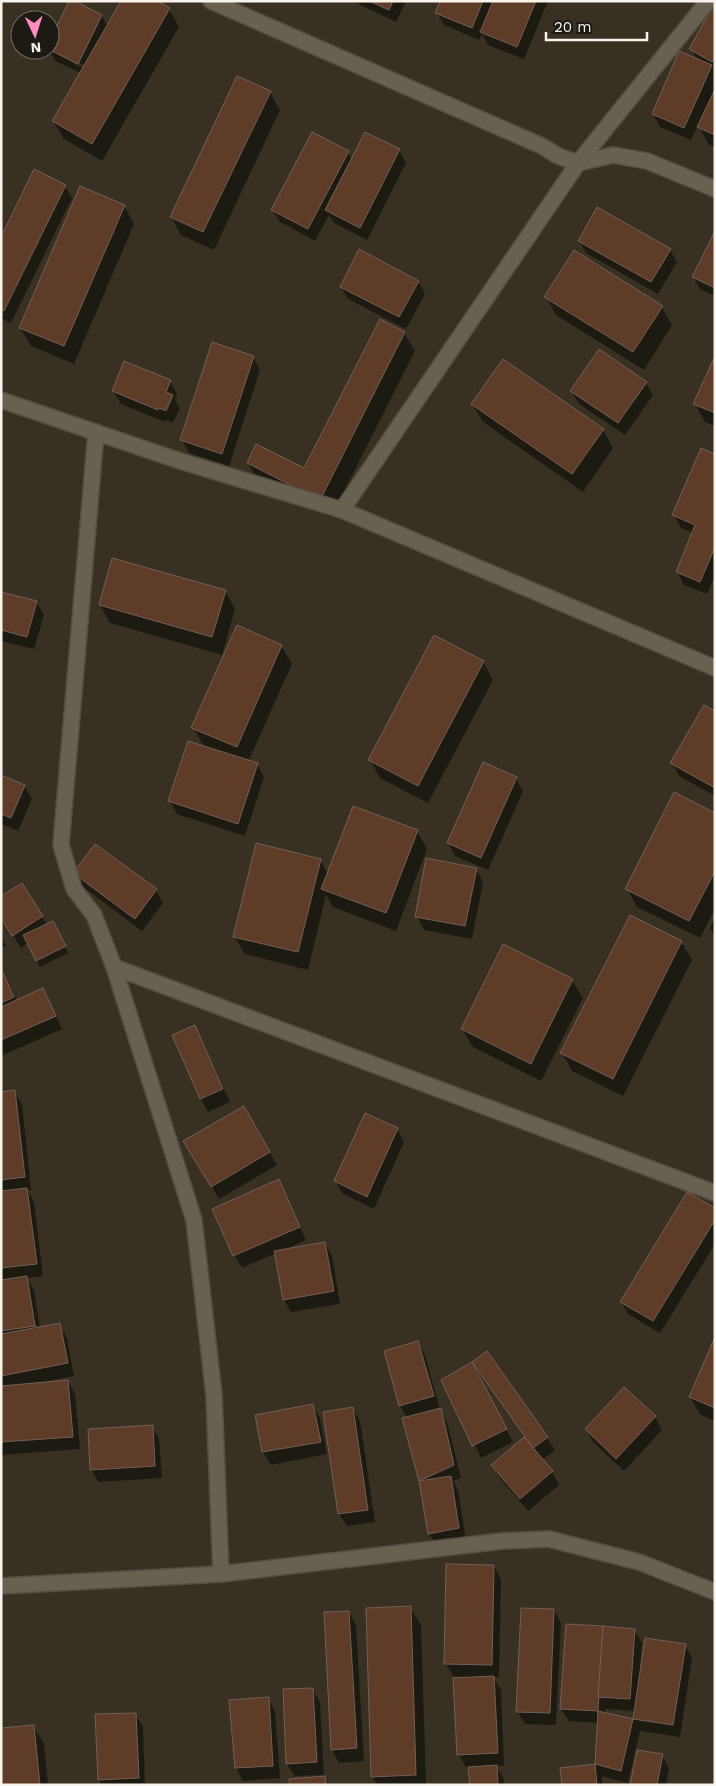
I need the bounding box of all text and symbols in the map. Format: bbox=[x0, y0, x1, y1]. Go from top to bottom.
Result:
north arrow bbox=[10, 10, 60, 60]
scale bar bbox=[546, 10, 647, 42]
text: 20 m bbox=[554, 18, 592, 36]
text: N bbox=[30, 40, 42, 56]

